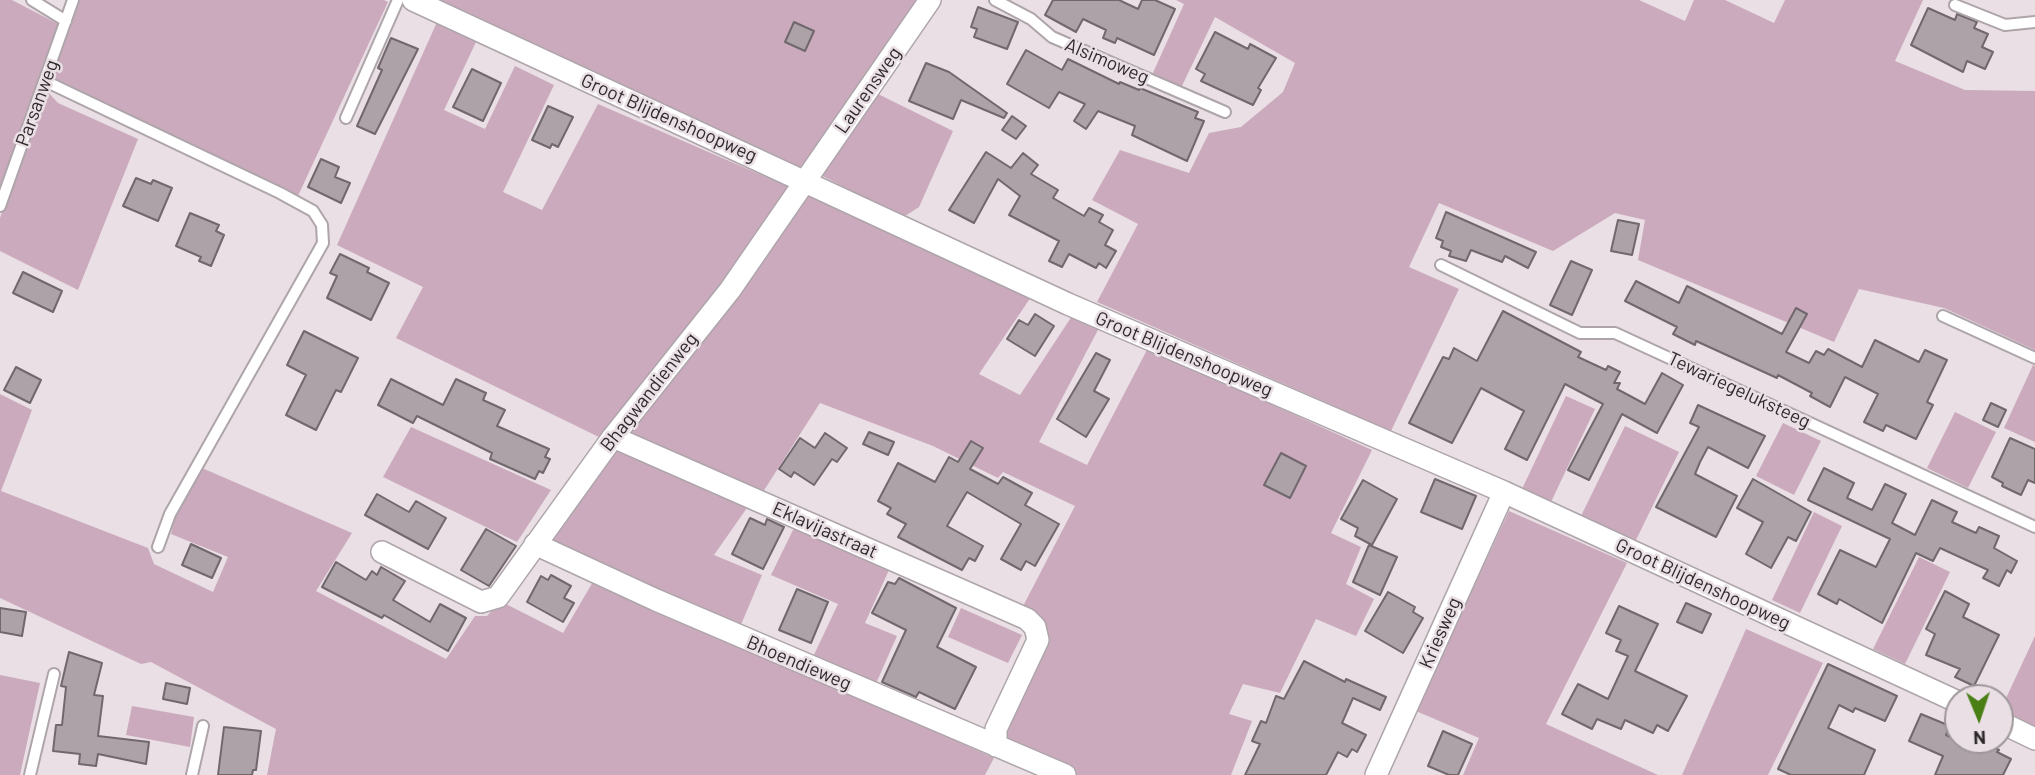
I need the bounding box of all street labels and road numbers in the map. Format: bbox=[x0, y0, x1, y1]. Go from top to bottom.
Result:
street label: Alsimoweg bbox=[1062, 33, 1152, 89]
street label: Laurensweg bbox=[830, 42, 906, 138]
street label: Parsanweg bbox=[11, 57, 63, 149]
street label: Groot Blijdenshoopweg bbox=[577, 69, 761, 167]
street label: Groot Blijdenshoopweg bbox=[1092, 306, 1276, 402]
street label: Bhagwandienweg bbox=[596, 328, 702, 456]
street label: Tewariegeluksteeg bbox=[1664, 347, 1814, 433]
street label: Eklavijastraat bbox=[769, 497, 881, 563]
street label: Groot Blijdenshoopweg bbox=[1612, 533, 1794, 635]
street label: Kriesweg bbox=[1414, 594, 1466, 672]
street label: Bhoendieweg bbox=[743, 631, 855, 695]

